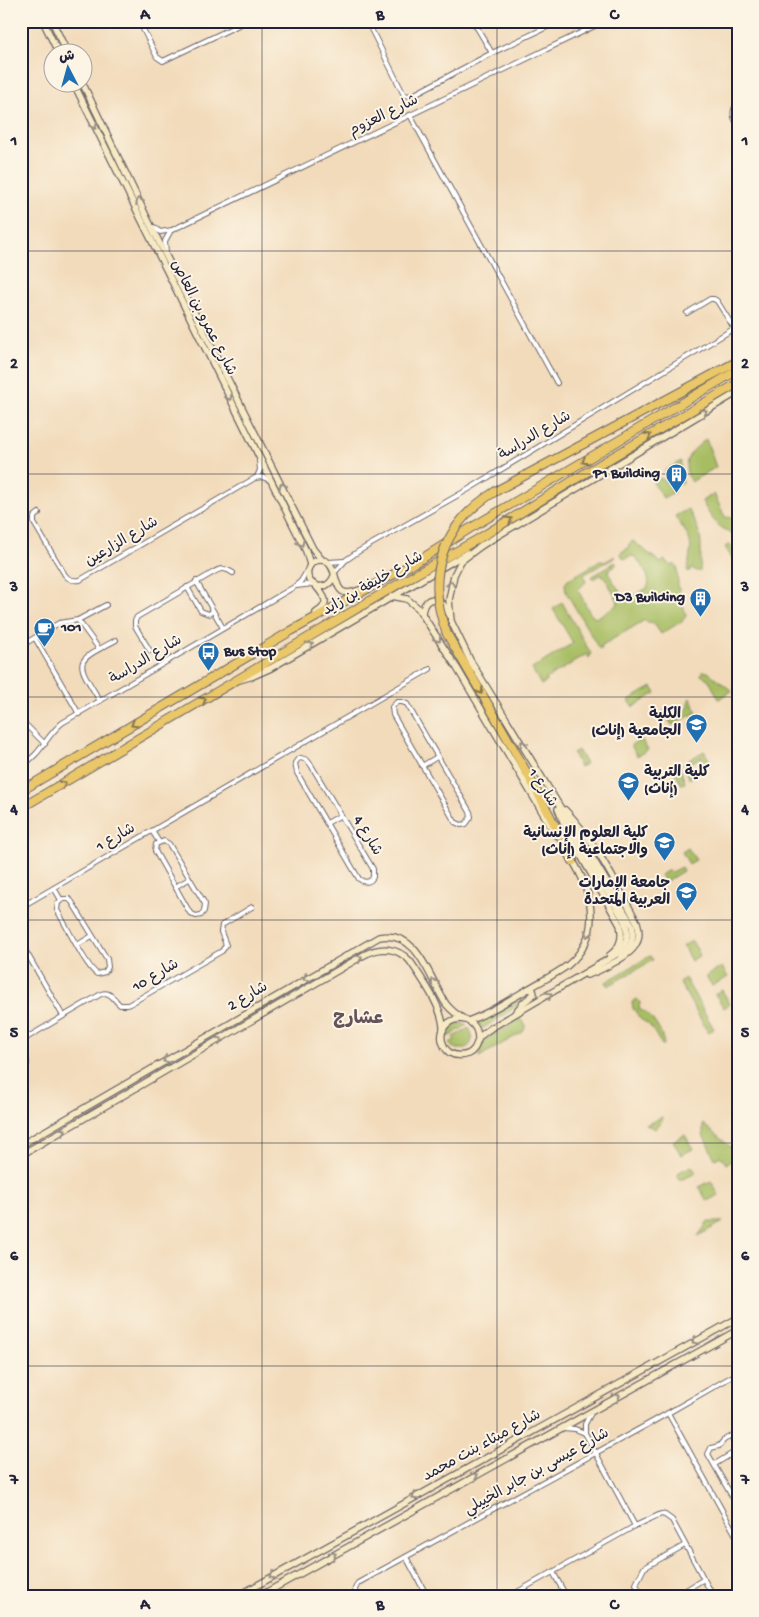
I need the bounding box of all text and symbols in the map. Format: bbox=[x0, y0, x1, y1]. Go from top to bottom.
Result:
text: A bbox=[139, 7, 151, 26]
text: B bbox=[375, 7, 385, 26]
text: C bbox=[609, 7, 620, 26]
north arrow bbox=[42, 42, 92, 92]
text: ش bbox=[58, 48, 75, 67]
street label: شارع العزوم bbox=[346, 91, 422, 141]
one-way arrow bbox=[88, 121, 98, 130]
text: 1 bbox=[10, 133, 17, 152]
text: 1 bbox=[741, 133, 748, 152]
one-way arrow bbox=[135, 197, 145, 206]
street label: شارع عمرو بن العاص bbox=[166, 257, 240, 379]
text: 2 bbox=[10, 356, 18, 375]
text: 2 bbox=[741, 356, 749, 375]
one-way arrow bbox=[223, 392, 233, 401]
street label: شارع الدراسة bbox=[496, 407, 574, 465]
one-way arrow bbox=[699, 408, 708, 418]
one-way arrow bbox=[642, 433, 651, 443]
one-way arrow bbox=[582, 454, 591, 464]
building icon: P1 Building bbox=[664, 462, 688, 493]
place label: P1 Building bbox=[592, 465, 660, 483]
one-way arrow bbox=[278, 483, 288, 492]
street label: شارع الزارعين bbox=[82, 513, 162, 571]
one-way arrow bbox=[503, 517, 512, 526]
one-way arrow bbox=[295, 537, 305, 546]
street label: شارع خليفة بن زايد bbox=[319, 548, 427, 620]
text: 3 bbox=[9, 579, 18, 598]
text: 3 bbox=[740, 579, 749, 598]
one-way arrow bbox=[446, 580, 456, 589]
building icon: D3 Building bbox=[689, 586, 713, 617]
place label: D3 Building bbox=[613, 589, 685, 607]
cafe icon: 101 bbox=[33, 616, 57, 647]
place label: 101 bbox=[60, 619, 82, 637]
street label: شارع الدراسة bbox=[107, 631, 185, 689]
one-way arrow bbox=[431, 634, 441, 643]
bus stop icon: Bus Stop bbox=[196, 640, 220, 671]
one-way arrow bbox=[304, 641, 313, 651]
place label: Bus Stop bbox=[223, 643, 277, 661]
one-way arrow bbox=[474, 686, 484, 695]
one-way arrow bbox=[197, 697, 206, 707]
place label: الكلية الجامعية (إناث) bbox=[591, 705, 681, 741]
school or university icon: الكلية الجامعية (إناث) bbox=[685, 712, 709, 743]
one-way arrow bbox=[131, 717, 140, 727]
one-way arrow bbox=[519, 741, 529, 750]
place label: كلية التربية (إناث) bbox=[644, 763, 710, 799]
street label: شارع 1 bbox=[523, 765, 561, 811]
school or university icon: كلية التربية (إناث) bbox=[616, 770, 640, 801]
one-way arrow bbox=[58, 780, 67, 790]
text: 4 bbox=[9, 802, 18, 821]
text: 4 bbox=[740, 802, 749, 821]
street label: شارع 4 bbox=[348, 813, 386, 859]
street label: شارع 1 bbox=[92, 820, 139, 857]
place label: كلية العلوم الإنسانية والاجتماعية (إناث) bbox=[523, 824, 648, 860]
school or university icon: كلية العلوم الإنسانية والاجتماعية (إناث) bbox=[652, 831, 676, 862]
place label: جامعة الإمارات العربية المتحدة bbox=[579, 874, 670, 910]
school or university icon: جامعة الإمارات العربية المتحدة bbox=[674, 881, 698, 912]
one-way arrow bbox=[584, 929, 594, 938]
one-way arrow bbox=[354, 954, 363, 964]
street label: شارع 10 bbox=[129, 956, 182, 997]
one-way arrow bbox=[303, 971, 312, 981]
street label: شارع 2 bbox=[225, 978, 271, 1016]
one-way arrow bbox=[430, 978, 440, 987]
one-way arrow bbox=[543, 991, 552, 1001]
district label: عشارج bbox=[333, 1009, 383, 1030]
text: 5 bbox=[10, 1025, 19, 1044]
text: 5 bbox=[741, 1025, 750, 1044]
one-way arrow bbox=[213, 1036, 222, 1046]
one-way arrow bbox=[162, 1054, 171, 1064]
one-way arrow bbox=[58, 1127, 67, 1137]
text: 6 bbox=[10, 1248, 19, 1267]
text: 6 bbox=[741, 1248, 750, 1267]
one-way arrow bbox=[691, 1335, 700, 1345]
one-way arrow bbox=[612, 1394, 621, 1404]
street label: شارع ميثاء بنت محمد bbox=[420, 1406, 544, 1486]
street label: شارع عيسى بن جابر الخييلي bbox=[461, 1425, 614, 1521]
text: 7 bbox=[9, 1472, 19, 1491]
one-way arrow bbox=[470, 1472, 479, 1482]
text: 7 bbox=[740, 1472, 750, 1491]
one-way arrow bbox=[412, 1490, 421, 1500]
one-way arrow bbox=[328, 1551, 337, 1561]
one-way arrow bbox=[270, 1570, 279, 1580]
text: A bbox=[139, 1597, 151, 1616]
text: B bbox=[375, 1597, 385, 1616]
text: C bbox=[609, 1597, 620, 1616]

